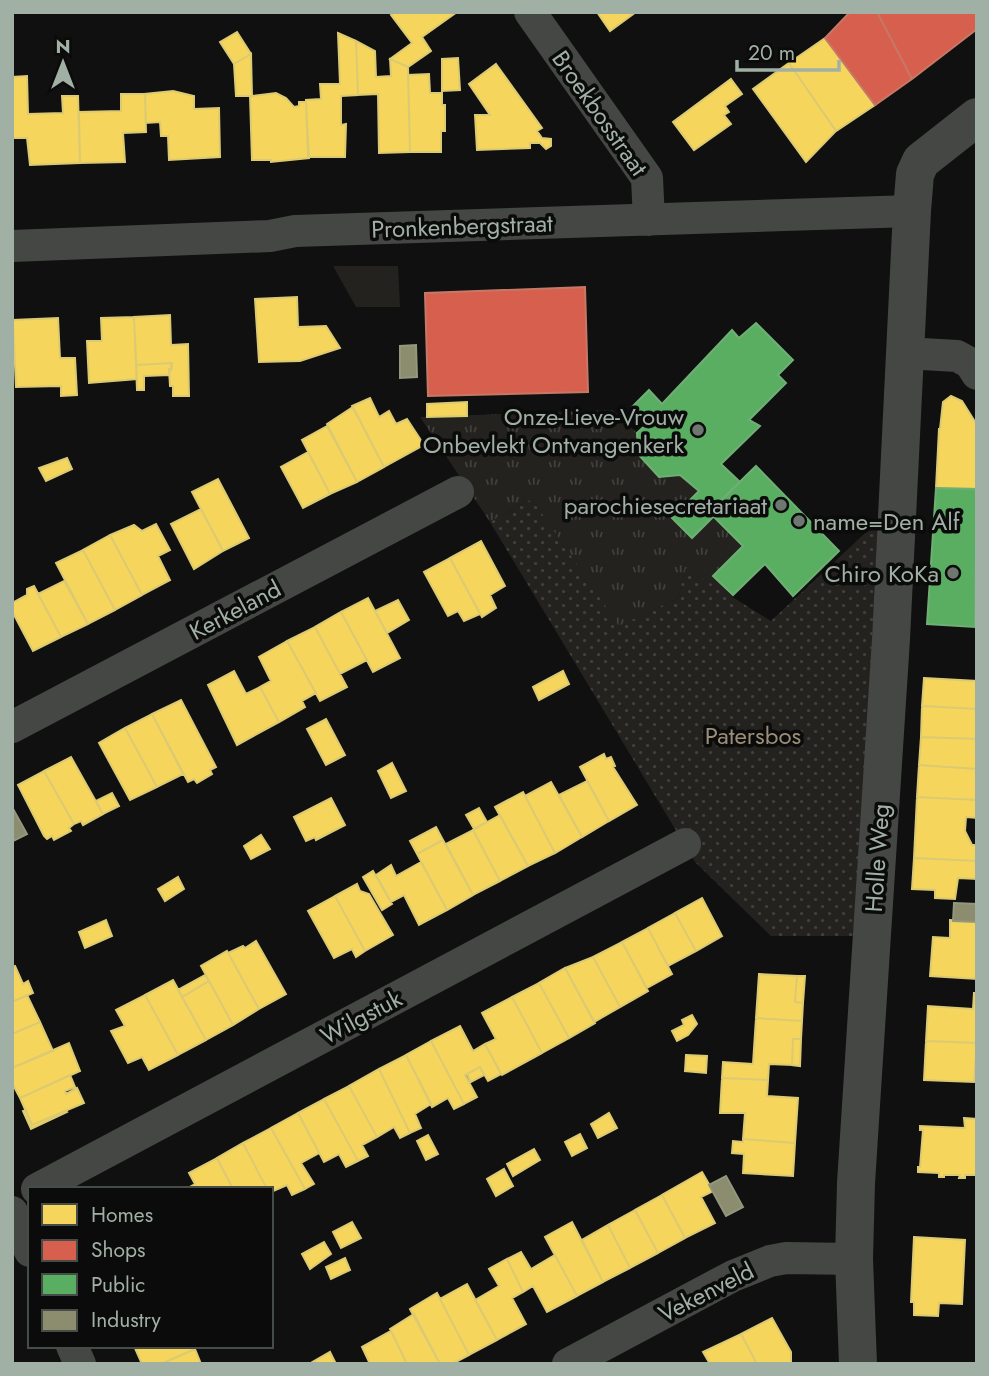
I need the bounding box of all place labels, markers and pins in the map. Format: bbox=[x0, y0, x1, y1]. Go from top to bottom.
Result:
place label: Onze-Lieve-Vrouw Onbevlekt Ontvangenkerk bbox=[423, 399, 685, 462]
marker: Onze-Lieve-Vrouw Onbevlekt Ontvangenkerk bbox=[690, 422, 706, 438]
place label: parochiesecretariaat bbox=[564, 488, 767, 523]
marker: parochiesecretariaat bbox=[773, 497, 789, 513]
place label: name=Den Alf bbox=[813, 504, 961, 539]
marker: name=Den Alf bbox=[791, 513, 807, 529]
place label: Chiro KoKa bbox=[824, 556, 939, 591]
marker: Chiro KoKa bbox=[945, 565, 961, 581]

